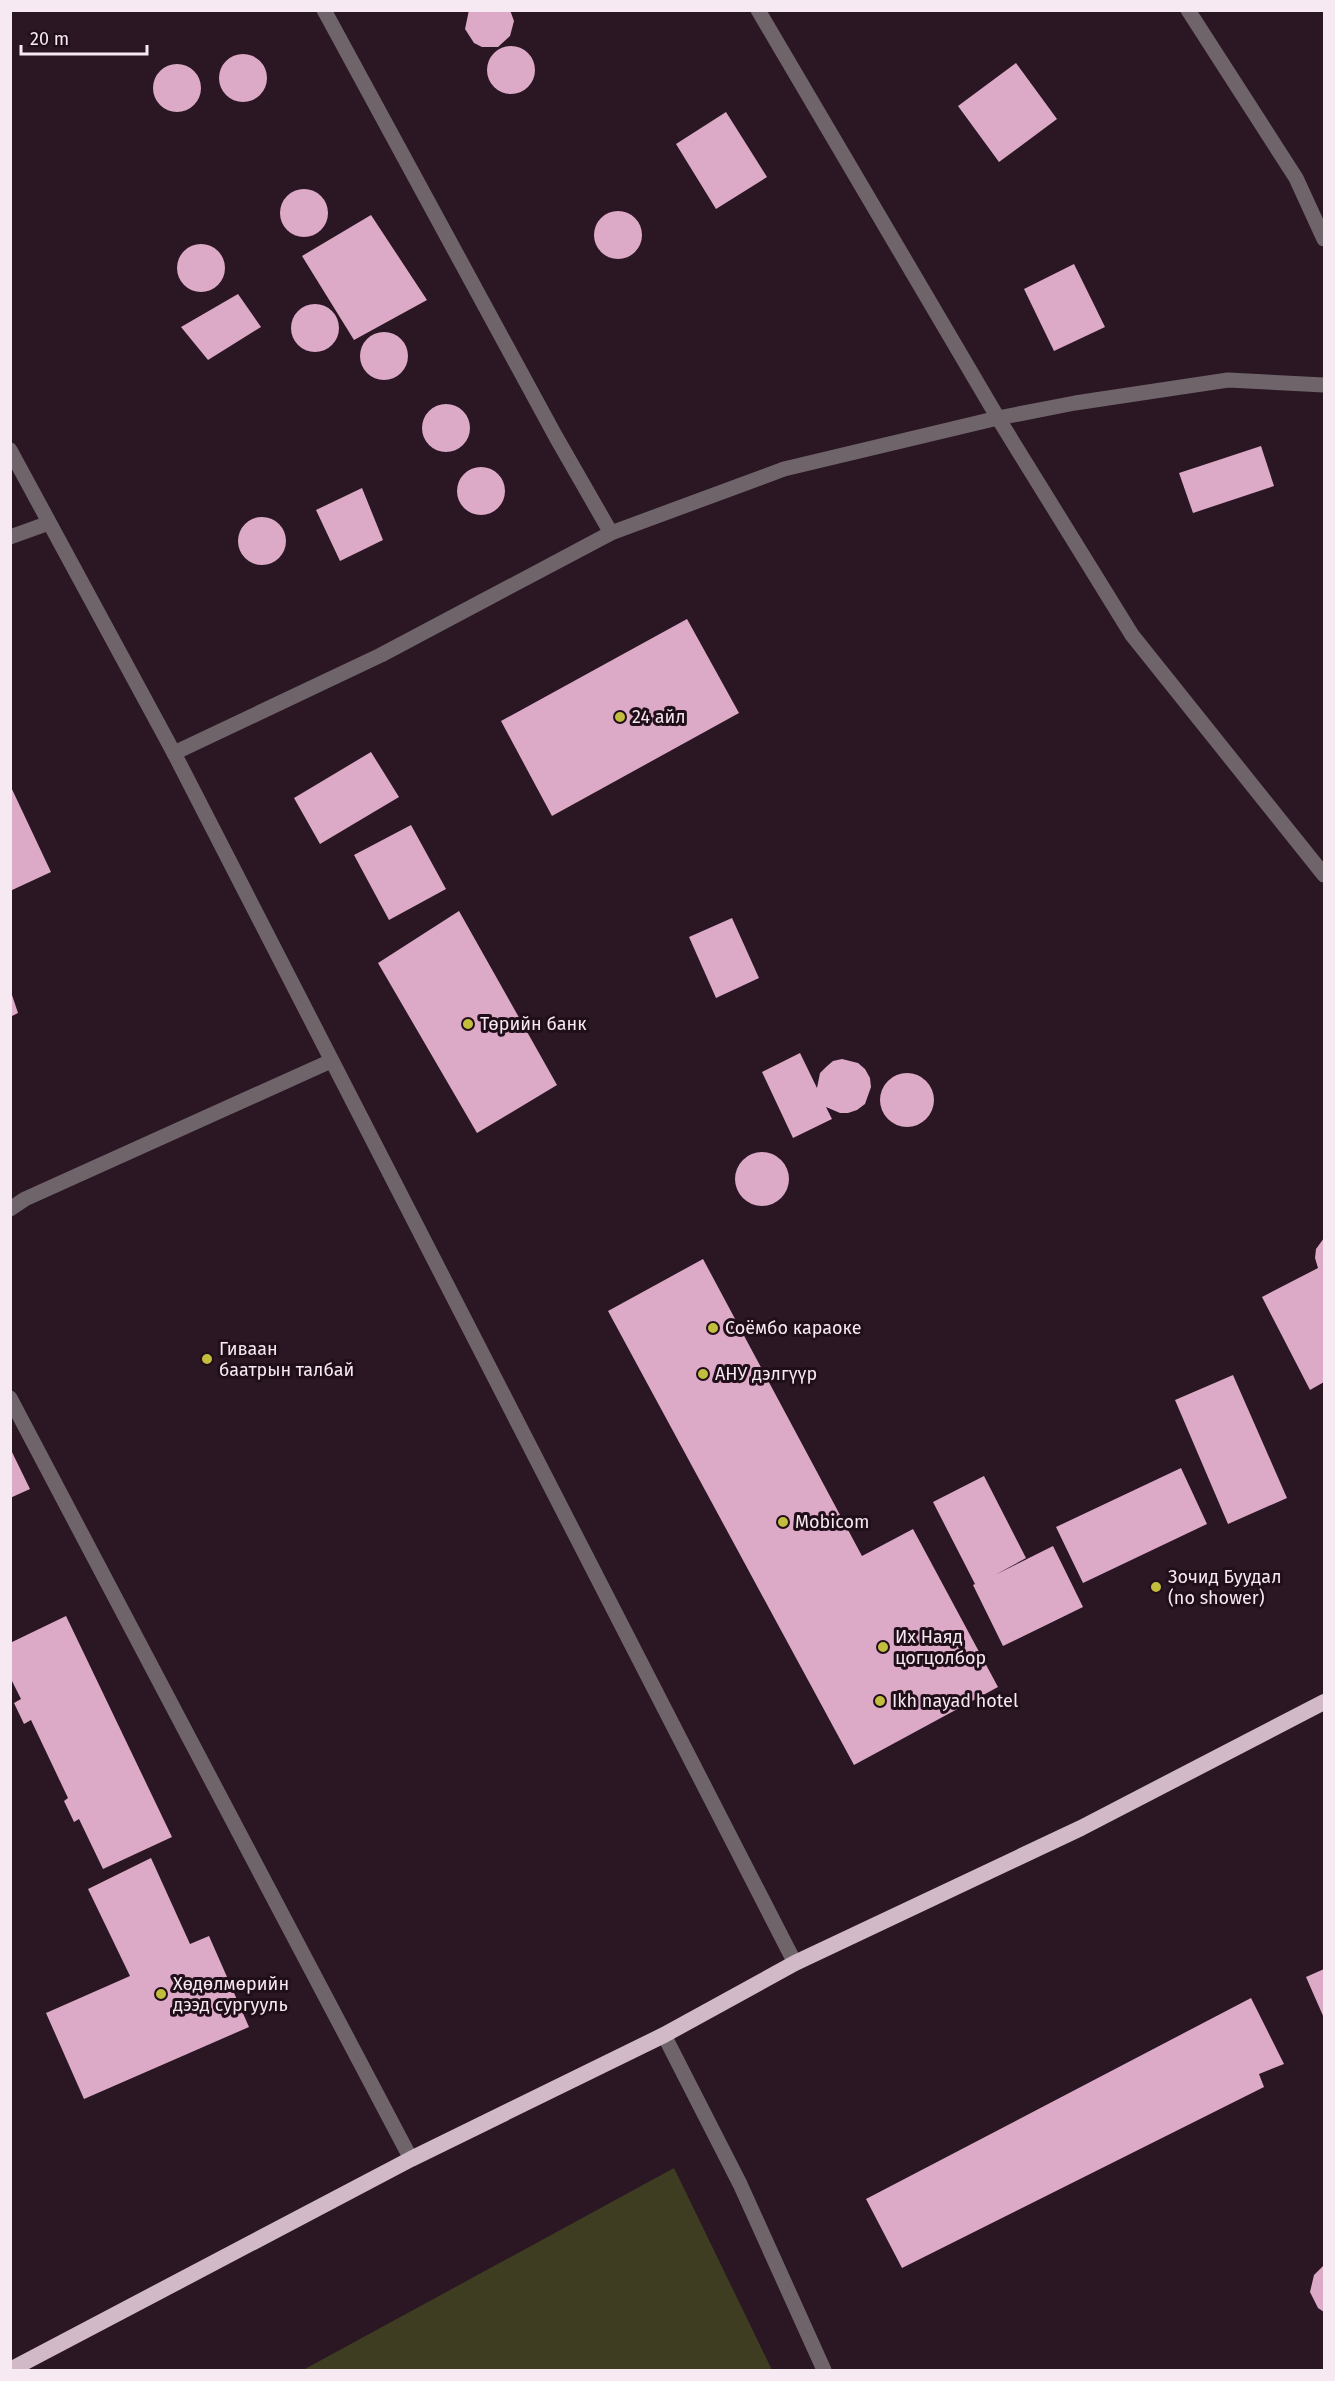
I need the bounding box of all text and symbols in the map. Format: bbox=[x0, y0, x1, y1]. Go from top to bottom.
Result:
scale bar bbox=[21, 18, 147, 56]
text: 20 m bbox=[30, 28, 69, 50]
place label: 24 айл bbox=[632, 706, 686, 728]
marker: 24 айл bbox=[613, 710, 627, 724]
place label: Төрийн банк bbox=[480, 1013, 587, 1035]
marker: Төрийн банк bbox=[461, 1017, 475, 1031]
place label: Соёмбо караоке bbox=[725, 1317, 862, 1339]
marker: Соёмбо караоке bbox=[706, 1321, 720, 1335]
place label: Гиваан баатрын талбай bbox=[219, 1338, 354, 1381]
marker: Гиваан баатрын талбай bbox=[200, 1352, 214, 1366]
place label: АНУ дэлгүүр bbox=[715, 1363, 817, 1385]
marker: АНУ дэлгүүр bbox=[696, 1367, 710, 1381]
place label: Mobicom bbox=[795, 1511, 869, 1533]
marker: Mobicom bbox=[776, 1515, 790, 1529]
place label: Зочид Буудал (no shower) bbox=[1168, 1566, 1282, 1609]
marker: Зочид Буудал (no shower) bbox=[1149, 1580, 1163, 1594]
place label: Их Наяд цогцолбор bbox=[895, 1626, 986, 1669]
marker: Их Наяд цогцолбор bbox=[876, 1640, 890, 1654]
place label: Ikh nayad hotel bbox=[892, 1690, 1018, 1712]
marker: Ikh nayad hotel bbox=[873, 1694, 887, 1708]
place label: Хөдөлмөрийн дээд сургууль bbox=[173, 1973, 289, 2016]
marker: Хөдөлмөрийн дээд сургууль bbox=[154, 1987, 168, 2001]

